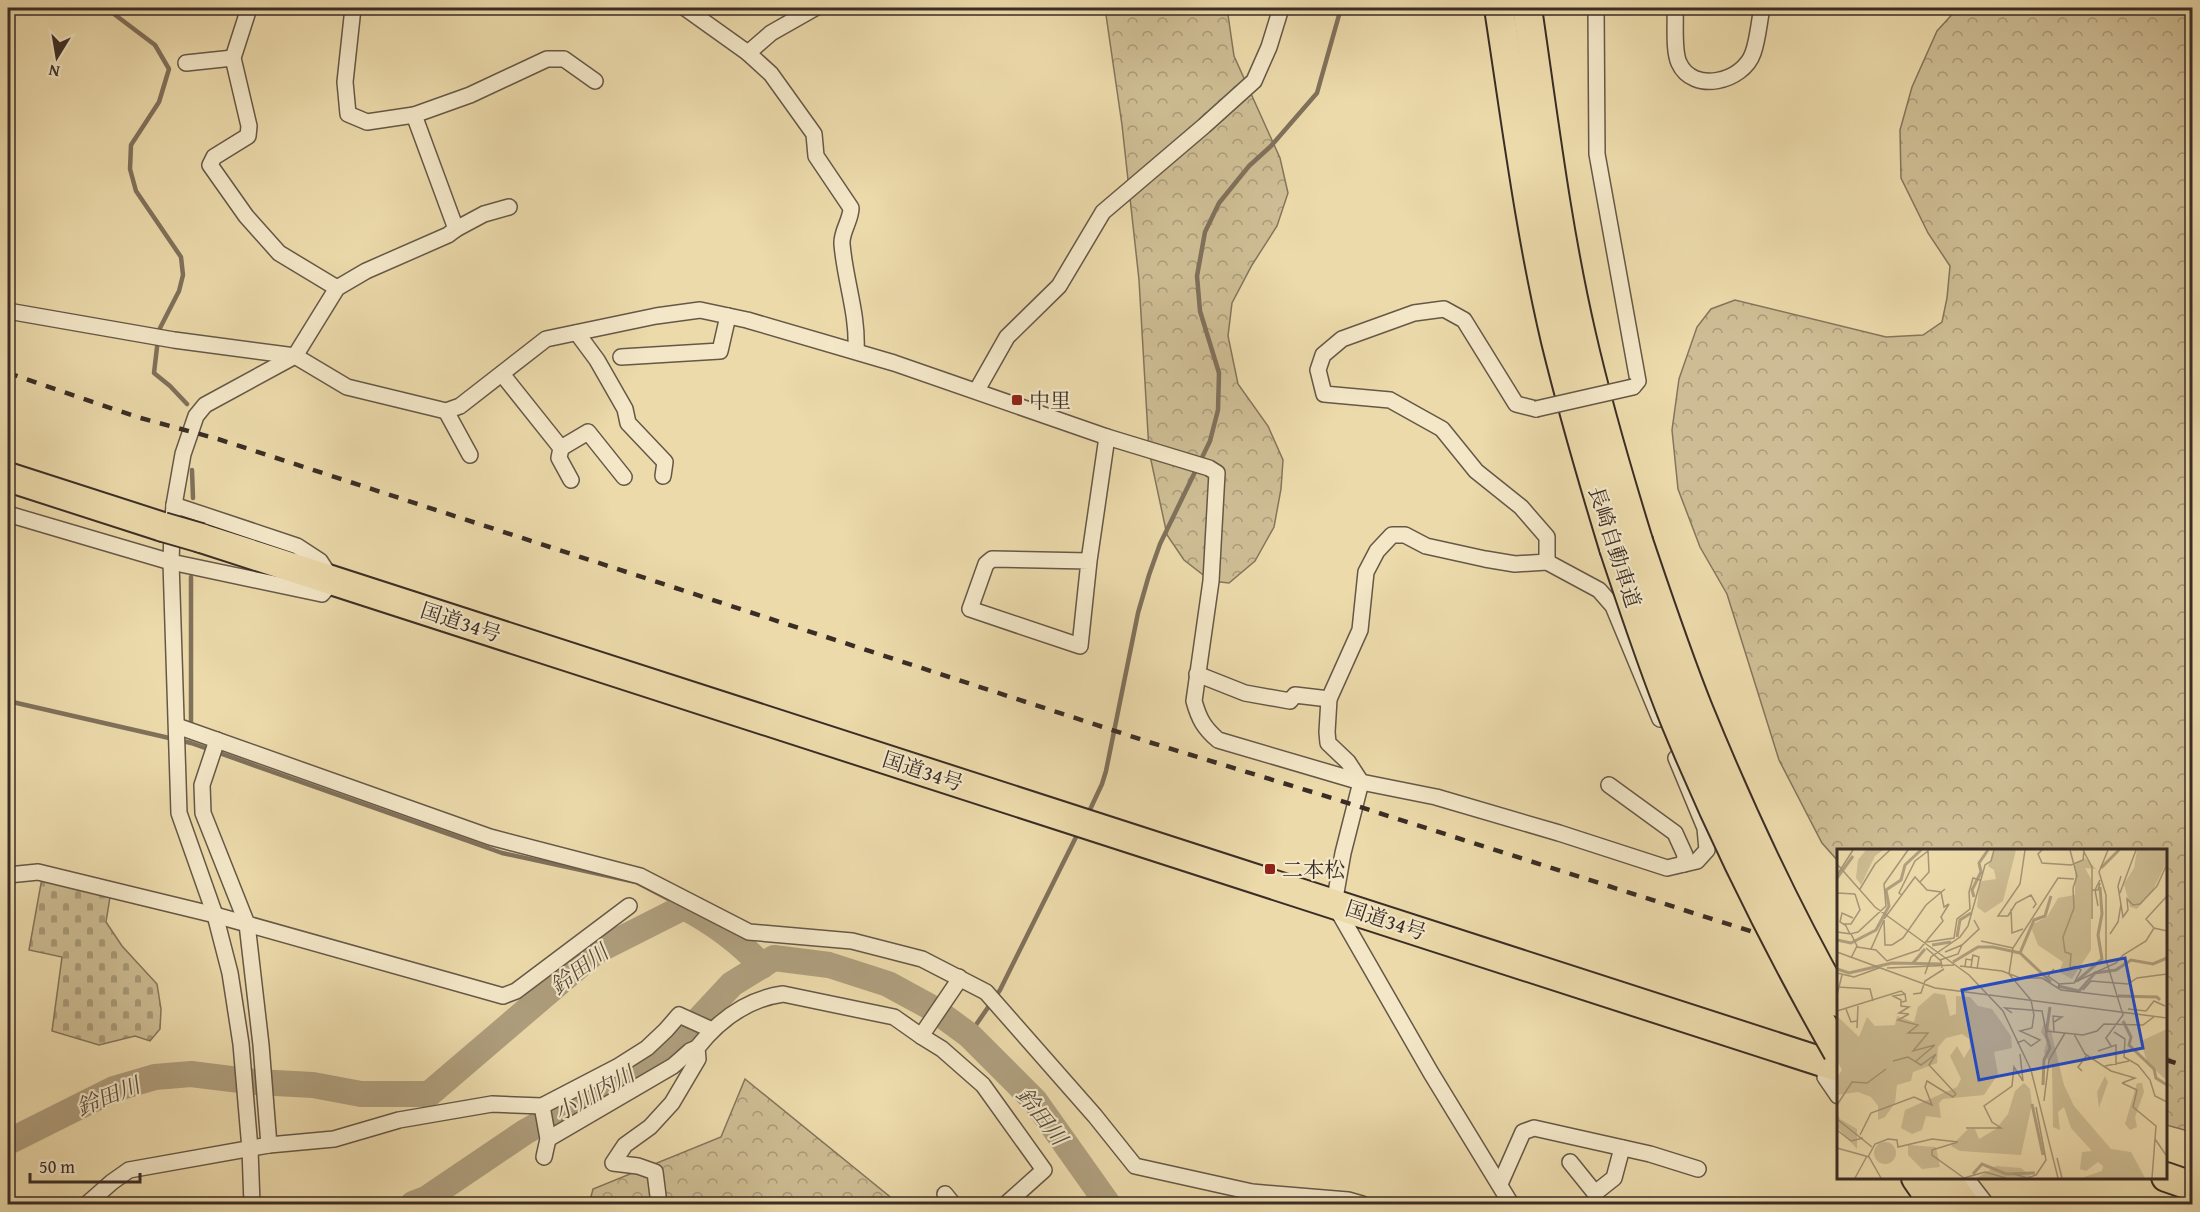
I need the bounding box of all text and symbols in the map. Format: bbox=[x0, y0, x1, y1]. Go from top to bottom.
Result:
north arrow bbox=[27, 27, 87, 87]
text: N bbox=[46, 59, 62, 85]
place label: 中里 bbox=[1029, 385, 1071, 416]
marker: 中里 bbox=[1010, 393, 1024, 407]
street label: 長崎自動車道 bbox=[1581, 482, 1649, 612]
street label: 国道34号 bbox=[417, 594, 505, 650]
street label: 国道34号 bbox=[879, 743, 967, 799]
inset map bbox=[1837, 849, 2167, 1179]
place label: 二本松 bbox=[1282, 854, 1345, 885]
marker: 二本松 bbox=[1263, 862, 1277, 876]
street label: 国道34号 bbox=[1342, 892, 1430, 948]
water label: 鈴田川 bbox=[543, 935, 617, 1002]
water label: 小川内川 bbox=[548, 1057, 642, 1128]
water label: 鈴田川 bbox=[71, 1068, 146, 1123]
water label: 鈴田川 bbox=[1009, 1080, 1076, 1153]
scale bar bbox=[30, 1146, 140, 1184]
text: 50 m bbox=[39, 1153, 75, 1180]

